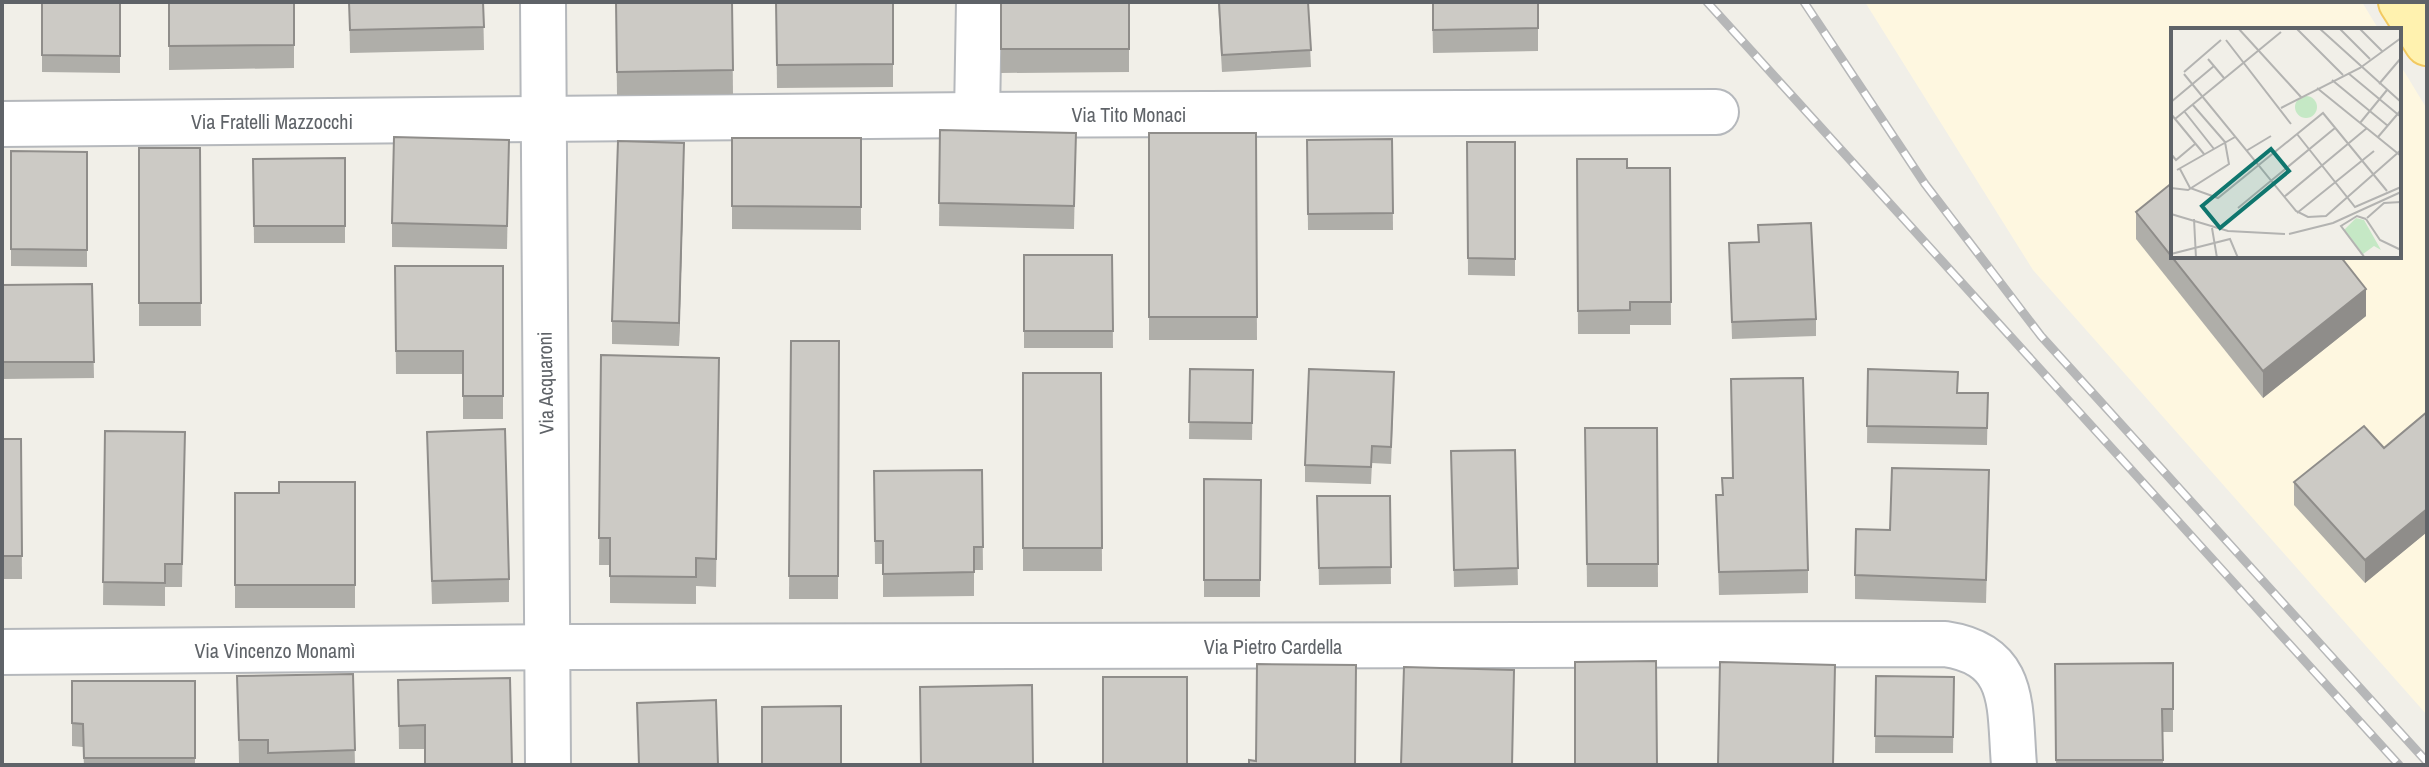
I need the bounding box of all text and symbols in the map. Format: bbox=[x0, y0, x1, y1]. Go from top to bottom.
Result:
inset map bbox=[2171, 28, 2401, 258]
street label: Via Tito Monaci bbox=[1072, 101, 1186, 128]
street label: Via Fratelli Mazzocchi bbox=[191, 108, 353, 135]
street label: Via Acquaroni bbox=[531, 331, 559, 435]
street label: Via Pietro Cardella bbox=[1204, 633, 1342, 660]
street label: Via Vincenzo Monamì bbox=[195, 637, 355, 664]

